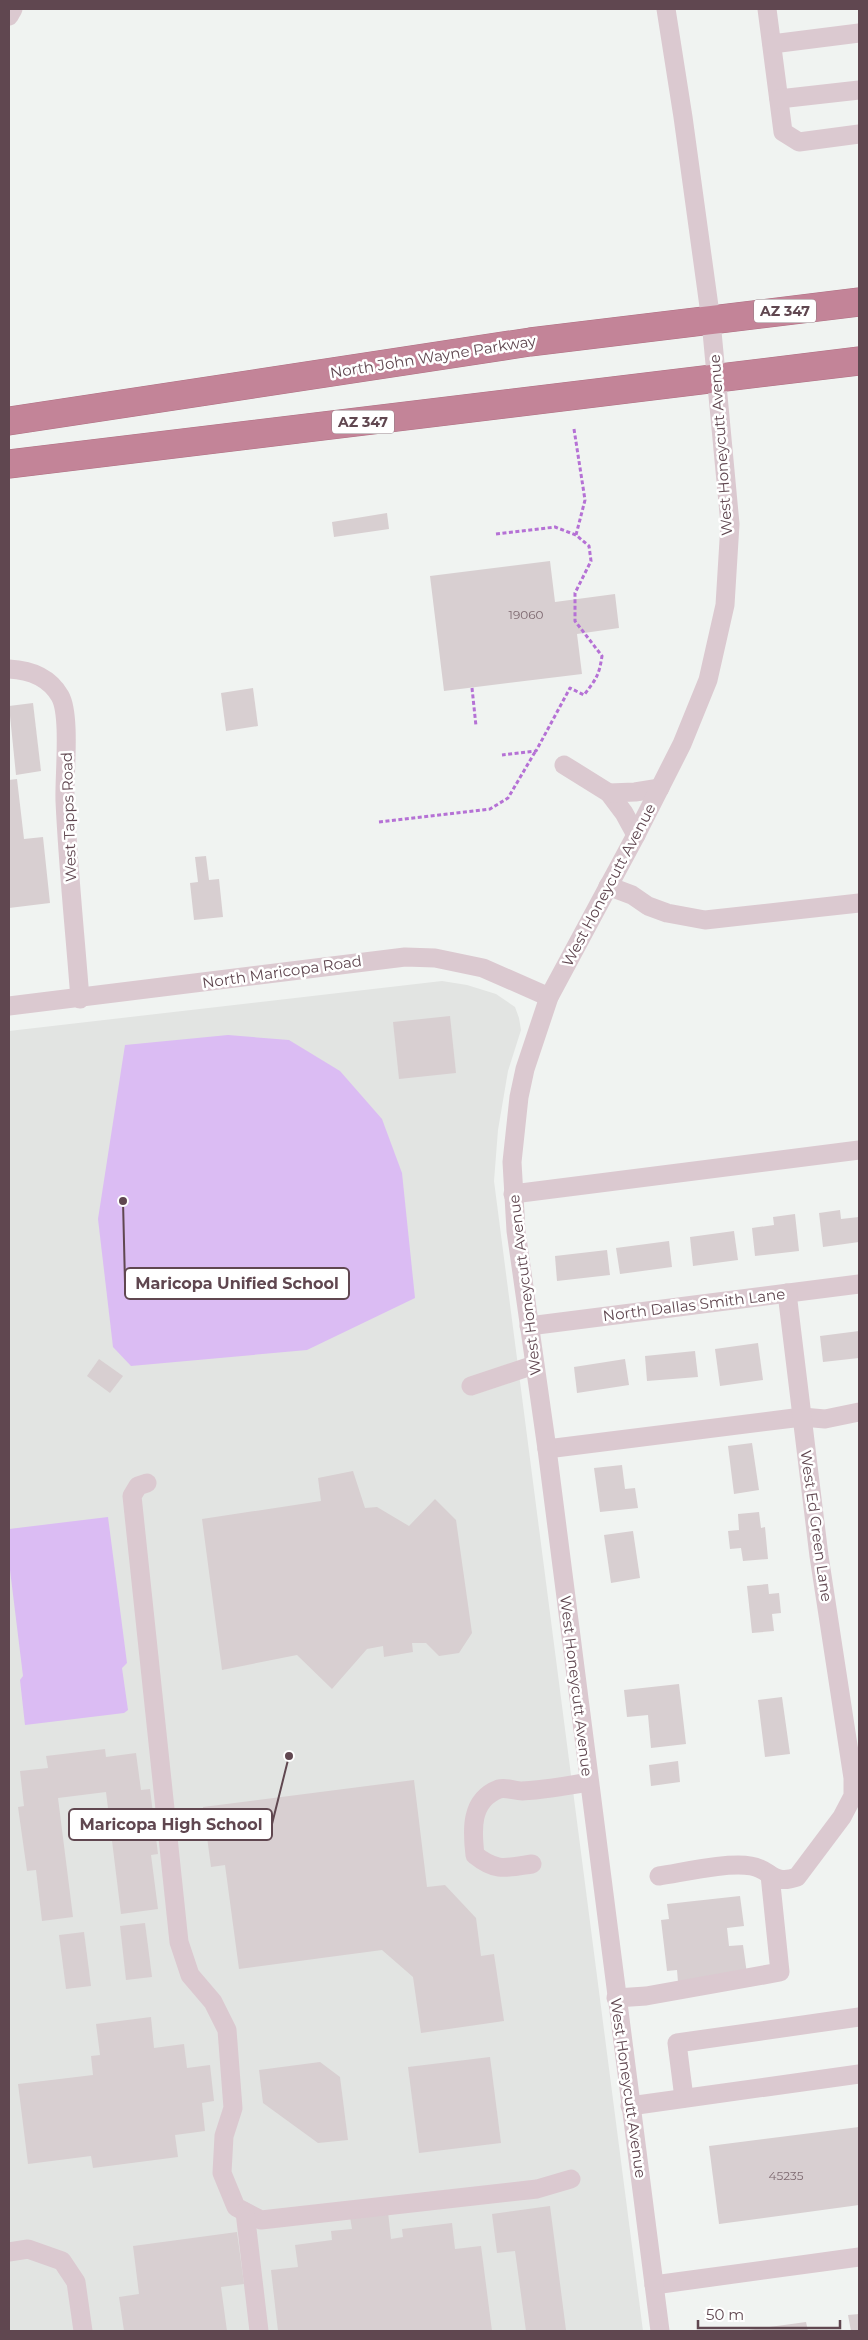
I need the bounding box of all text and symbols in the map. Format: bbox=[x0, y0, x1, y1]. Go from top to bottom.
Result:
road number: AZ 347 bbox=[754, 300, 816, 322]
street label: North John Wayne Parkway bbox=[329, 331, 538, 382]
street label: West Honeycutt Avenue bbox=[705, 354, 736, 536]
road number: AZ 347 bbox=[332, 411, 394, 434]
house number: 19060 bbox=[509, 607, 543, 622]
street label: West Tapps Road bbox=[57, 752, 80, 882]
street label: West Honeycutt Avenue bbox=[557, 800, 660, 970]
street label: North Maricopa Road bbox=[201, 951, 363, 992]
street label: West Honeycutt Avenue bbox=[504, 1194, 545, 1376]
callout: Maricopa Unified School bbox=[125, 1268, 349, 1299]
text: Maricopa Unified School bbox=[135, 1274, 339, 1293]
street label: North Dallas Smith Lane bbox=[602, 1284, 786, 1325]
street label: West Ed Green Lane bbox=[796, 1449, 837, 1603]
street label: West Honeycutt Avenue bbox=[556, 1595, 597, 1777]
callout: Maricopa High School bbox=[69, 1809, 272, 1840]
text: Maricopa High School bbox=[80, 1815, 262, 1834]
street label: West Honeycutt Avenue bbox=[606, 1997, 651, 2179]
house number: 45235 bbox=[769, 2168, 804, 2183]
scale bar bbox=[698, 2298, 840, 2330]
text: 50 m bbox=[706, 2305, 744, 2324]

